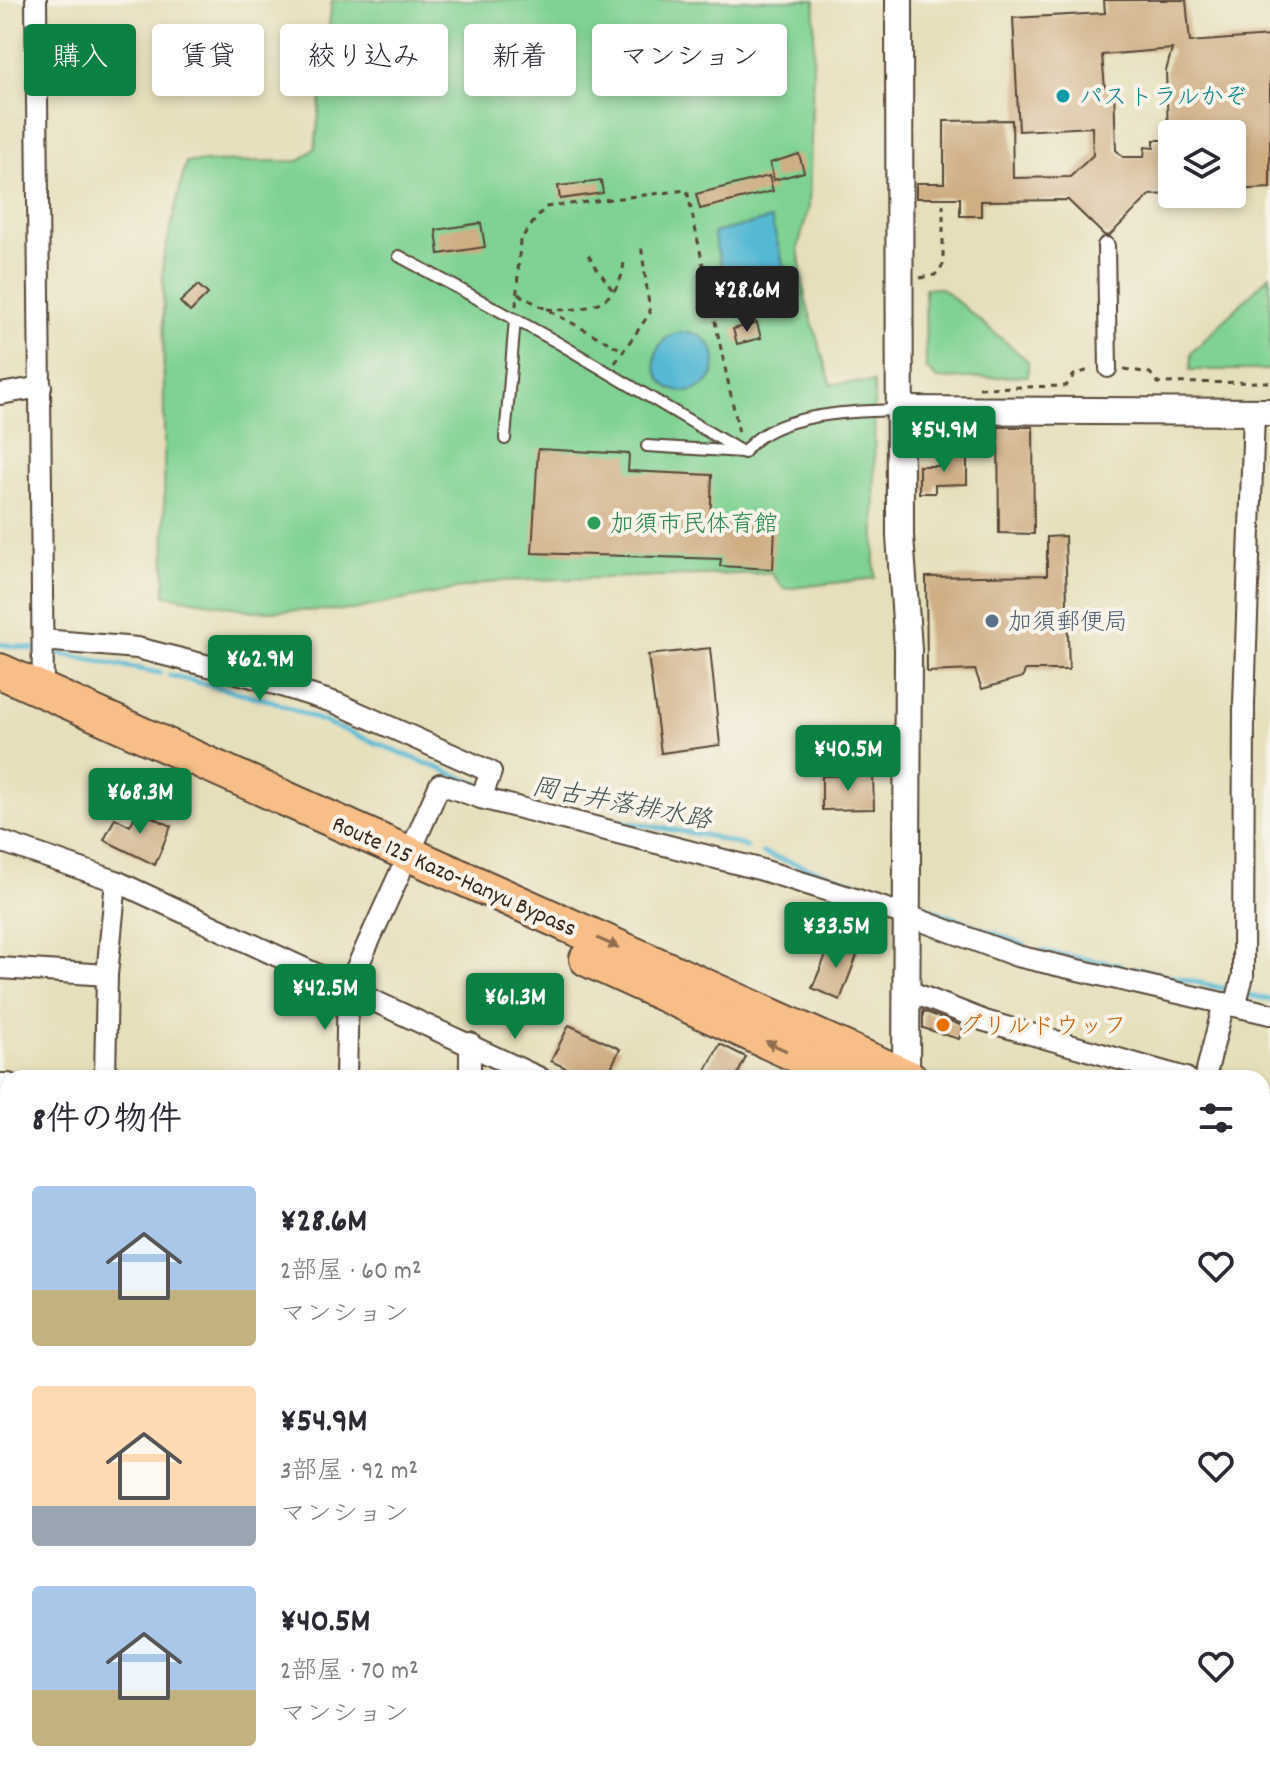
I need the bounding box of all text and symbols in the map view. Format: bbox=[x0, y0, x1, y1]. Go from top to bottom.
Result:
chip: 購入 bbox=[24, 24, 136, 96]
chip: 賃貸 bbox=[152, 24, 264, 96]
chip: 絞り込み bbox=[280, 24, 448, 96]
chip: 新着 bbox=[464, 24, 576, 96]
chip: マンション bbox=[592, 24, 787, 96]
place label: パストラルかぞ bbox=[1079, 82, 1248, 116]
marker: パストラルかぞ bbox=[1054, 87, 1072, 105]
map controls bbox=[1158, 120, 1246, 208]
button: layers bbox=[1158, 120, 1246, 208]
pin: ¥28.6M bbox=[682, 266, 812, 334]
text: ¥28.6M bbox=[714, 273, 780, 310]
pin: ¥54.9M bbox=[879, 406, 1009, 474]
text: ¥54.9M bbox=[911, 413, 977, 450]
place label: 加須市民体育館 bbox=[610, 509, 778, 543]
marker: 加須市民体育館 bbox=[585, 514, 603, 532]
place label: 加須郵便局 bbox=[1008, 607, 1128, 641]
marker: 加須郵便局 bbox=[983, 612, 1001, 630]
pin: ¥62.9M bbox=[195, 635, 325, 703]
text: ¥62.9M bbox=[226, 642, 294, 679]
pin: ¥40.5M bbox=[783, 725, 913, 793]
text: ¥40.5M bbox=[813, 732, 883, 769]
pin: ¥68.3M bbox=[75, 768, 205, 836]
water label: 岡古井落排水路 bbox=[528, 770, 716, 841]
text: ¥68.3M bbox=[107, 775, 173, 812]
street label: Route 125 Kazo-Hanyu Bypass bbox=[326, 808, 581, 947]
pin: ¥33.5M bbox=[771, 902, 901, 970]
text: ¥33.5M bbox=[802, 909, 870, 946]
one-way arrow bbox=[596, 937, 620, 950]
pin: ¥42.5M bbox=[260, 964, 390, 1032]
text: ¥42.5M bbox=[292, 971, 358, 1008]
pin: ¥61.3M bbox=[450, 973, 580, 1041]
text: ¥61.3M bbox=[484, 980, 546, 1017]
place label: グリルドウッフ bbox=[959, 1011, 1127, 1045]
marker: グリルドウッフ bbox=[934, 1016, 952, 1034]
one-way arrow bbox=[764, 1039, 787, 1053]
icon: filters bbox=[1194, 1096, 1238, 1140]
text: 8件の物件 bbox=[32, 1098, 182, 1147]
text: ¥28.6M bbox=[280, 1199, 367, 1248]
icon: home bbox=[96, 1218, 192, 1314]
icon: heart bbox=[1194, 1244, 1238, 1288]
text: 2部屋 · 60 m² bbox=[280, 1254, 421, 1291]
text: マンション bbox=[280, 1297, 409, 1334]
text: ¥54.9M bbox=[280, 1399, 367, 1448]
icon: home bbox=[96, 1418, 192, 1514]
icon: heart bbox=[1194, 1444, 1238, 1488]
text: 3部屋 · 92 m² bbox=[280, 1454, 418, 1491]
text: マンション bbox=[280, 1497, 409, 1534]
text: ¥40.5M bbox=[280, 1599, 370, 1648]
icon: home bbox=[96, 1618, 192, 1714]
icon: heart bbox=[1194, 1644, 1238, 1688]
text: 2部屋 · 70 m² bbox=[280, 1654, 419, 1691]
text: マンション bbox=[280, 1697, 409, 1734]

